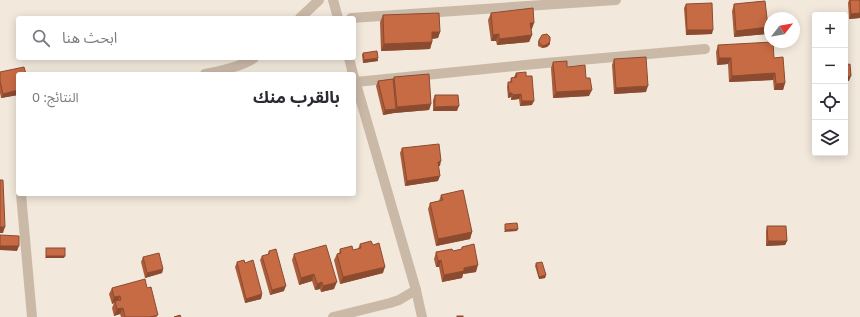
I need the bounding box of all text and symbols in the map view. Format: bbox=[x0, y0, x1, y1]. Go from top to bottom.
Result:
north arrow bbox=[764, 12, 800, 48]
map controls bbox=[812, 12, 848, 156]
button: + bbox=[812, 12, 848, 48]
search box bbox=[16, 16, 356, 60]
icon: search bbox=[30, 27, 52, 49]
text: ابحث هنا bbox=[62, 28, 117, 46]
button: − bbox=[812, 48, 848, 84]
button: locate bbox=[812, 84, 848, 120]
text: بالقرب منك bbox=[253, 86, 340, 107]
text: النتائج: 0 bbox=[32, 89, 79, 105]
button: layers bbox=[812, 120, 848, 156]

